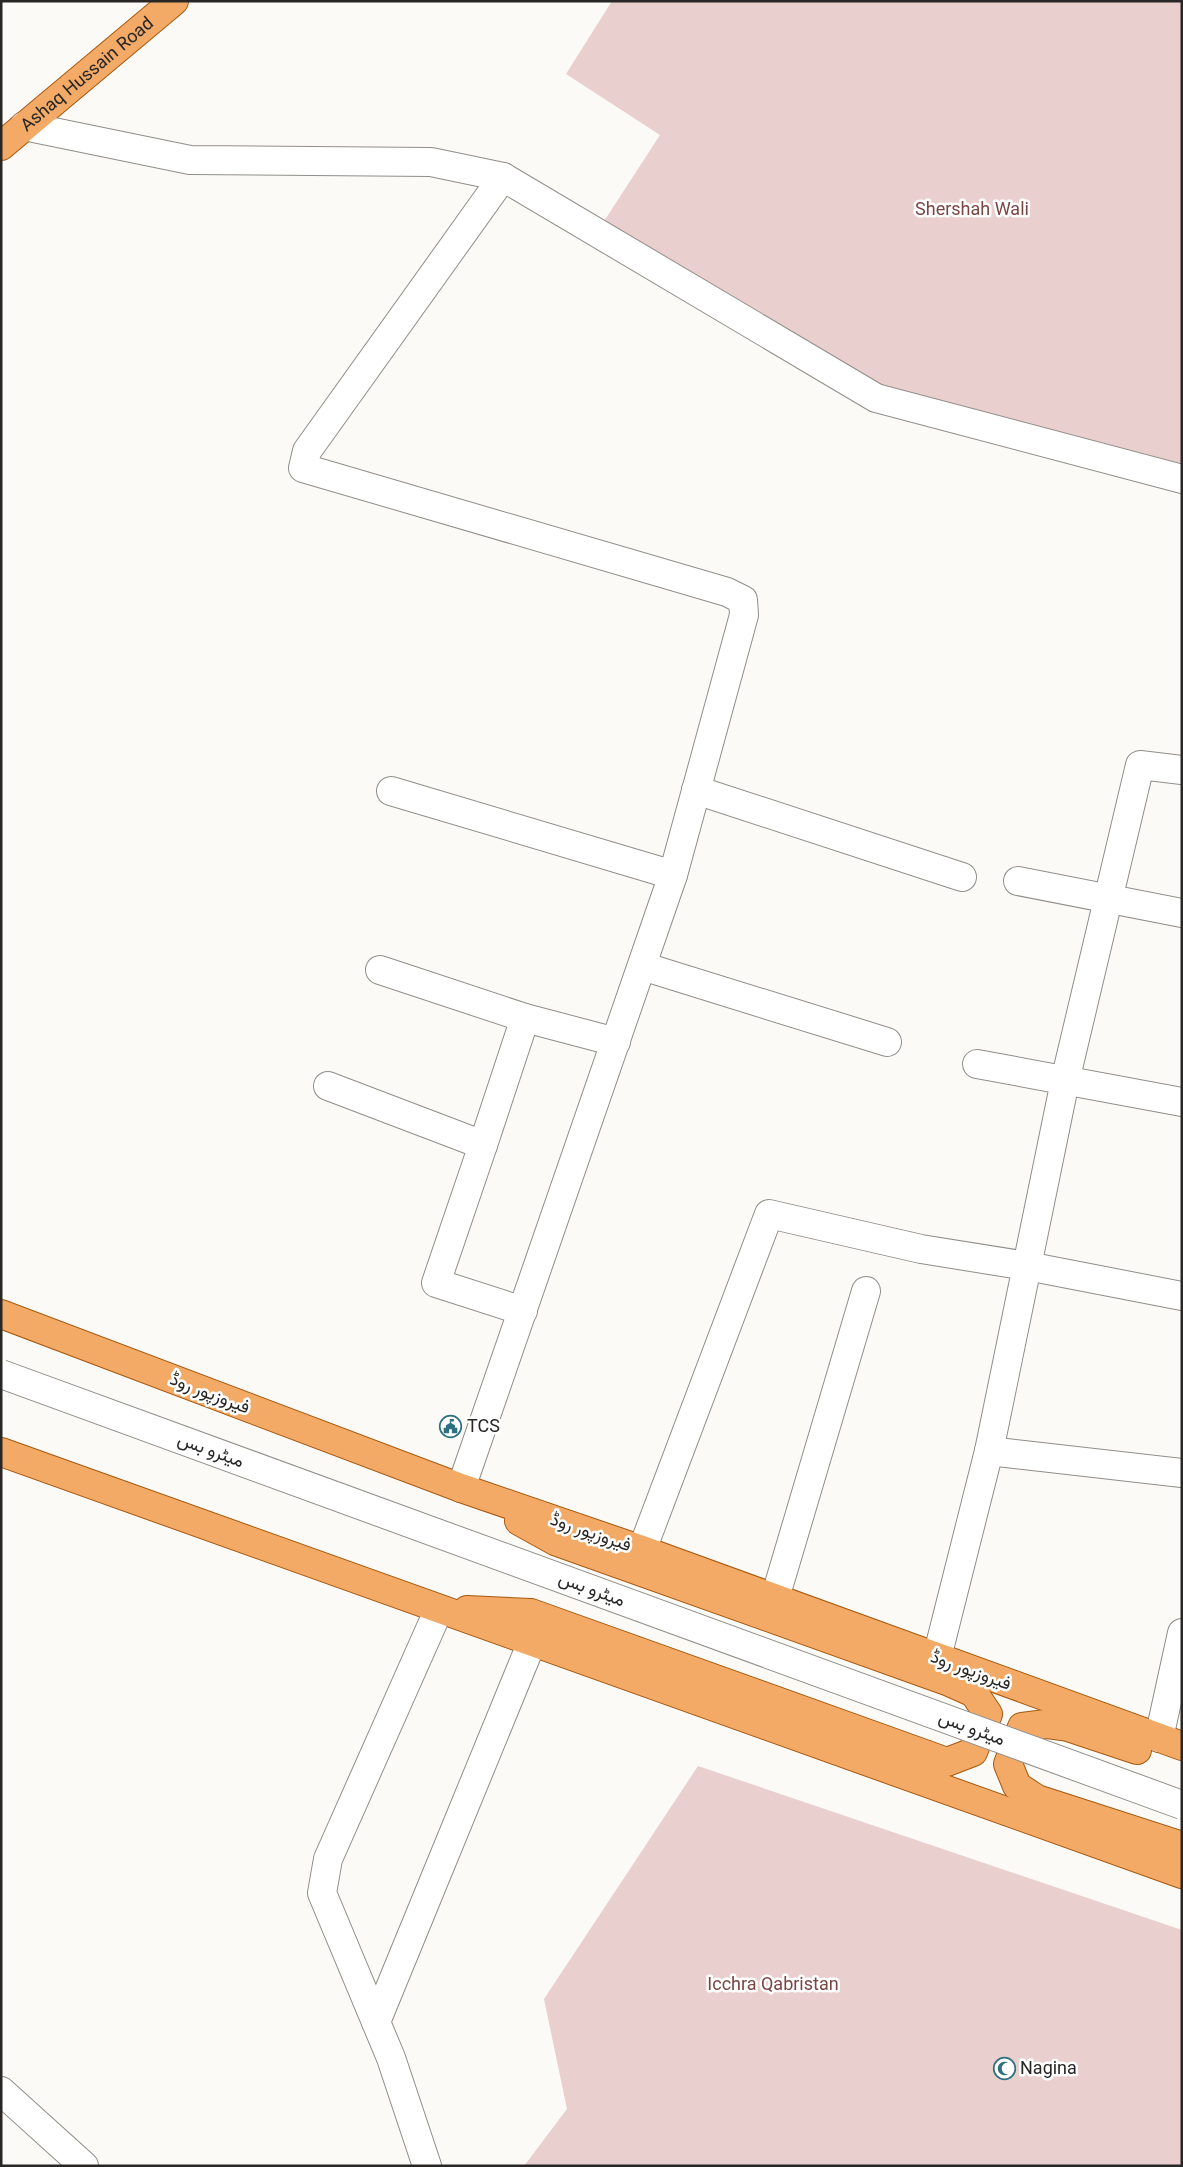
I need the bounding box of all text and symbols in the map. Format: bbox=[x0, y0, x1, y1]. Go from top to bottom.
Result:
street label: Ashaq Hussain Road bbox=[16, 12, 157, 135]
park label: Shershah Wali bbox=[915, 198, 1029, 219]
street label: فیروزپور روڈ bbox=[167, 1368, 253, 1419]
public building icon: TCS bbox=[439, 1414, 463, 1438]
place label: TCS bbox=[467, 1415, 500, 1436]
street label: میٹرو بس bbox=[175, 1428, 247, 1472]
street label: فیروزپور روڈ bbox=[547, 1508, 634, 1557]
street label: میٹرو بس bbox=[556, 1567, 628, 1611]
street label: فیروزپور روڈ bbox=[927, 1645, 1014, 1696]
street label: میٹرو بس bbox=[936, 1706, 1008, 1750]
park label: Icchra Qabristan bbox=[707, 1973, 839, 1994]
mosque icon: Nagina bbox=[992, 2056, 1016, 2080]
place label: Nagina bbox=[1020, 2057, 1077, 2078]

